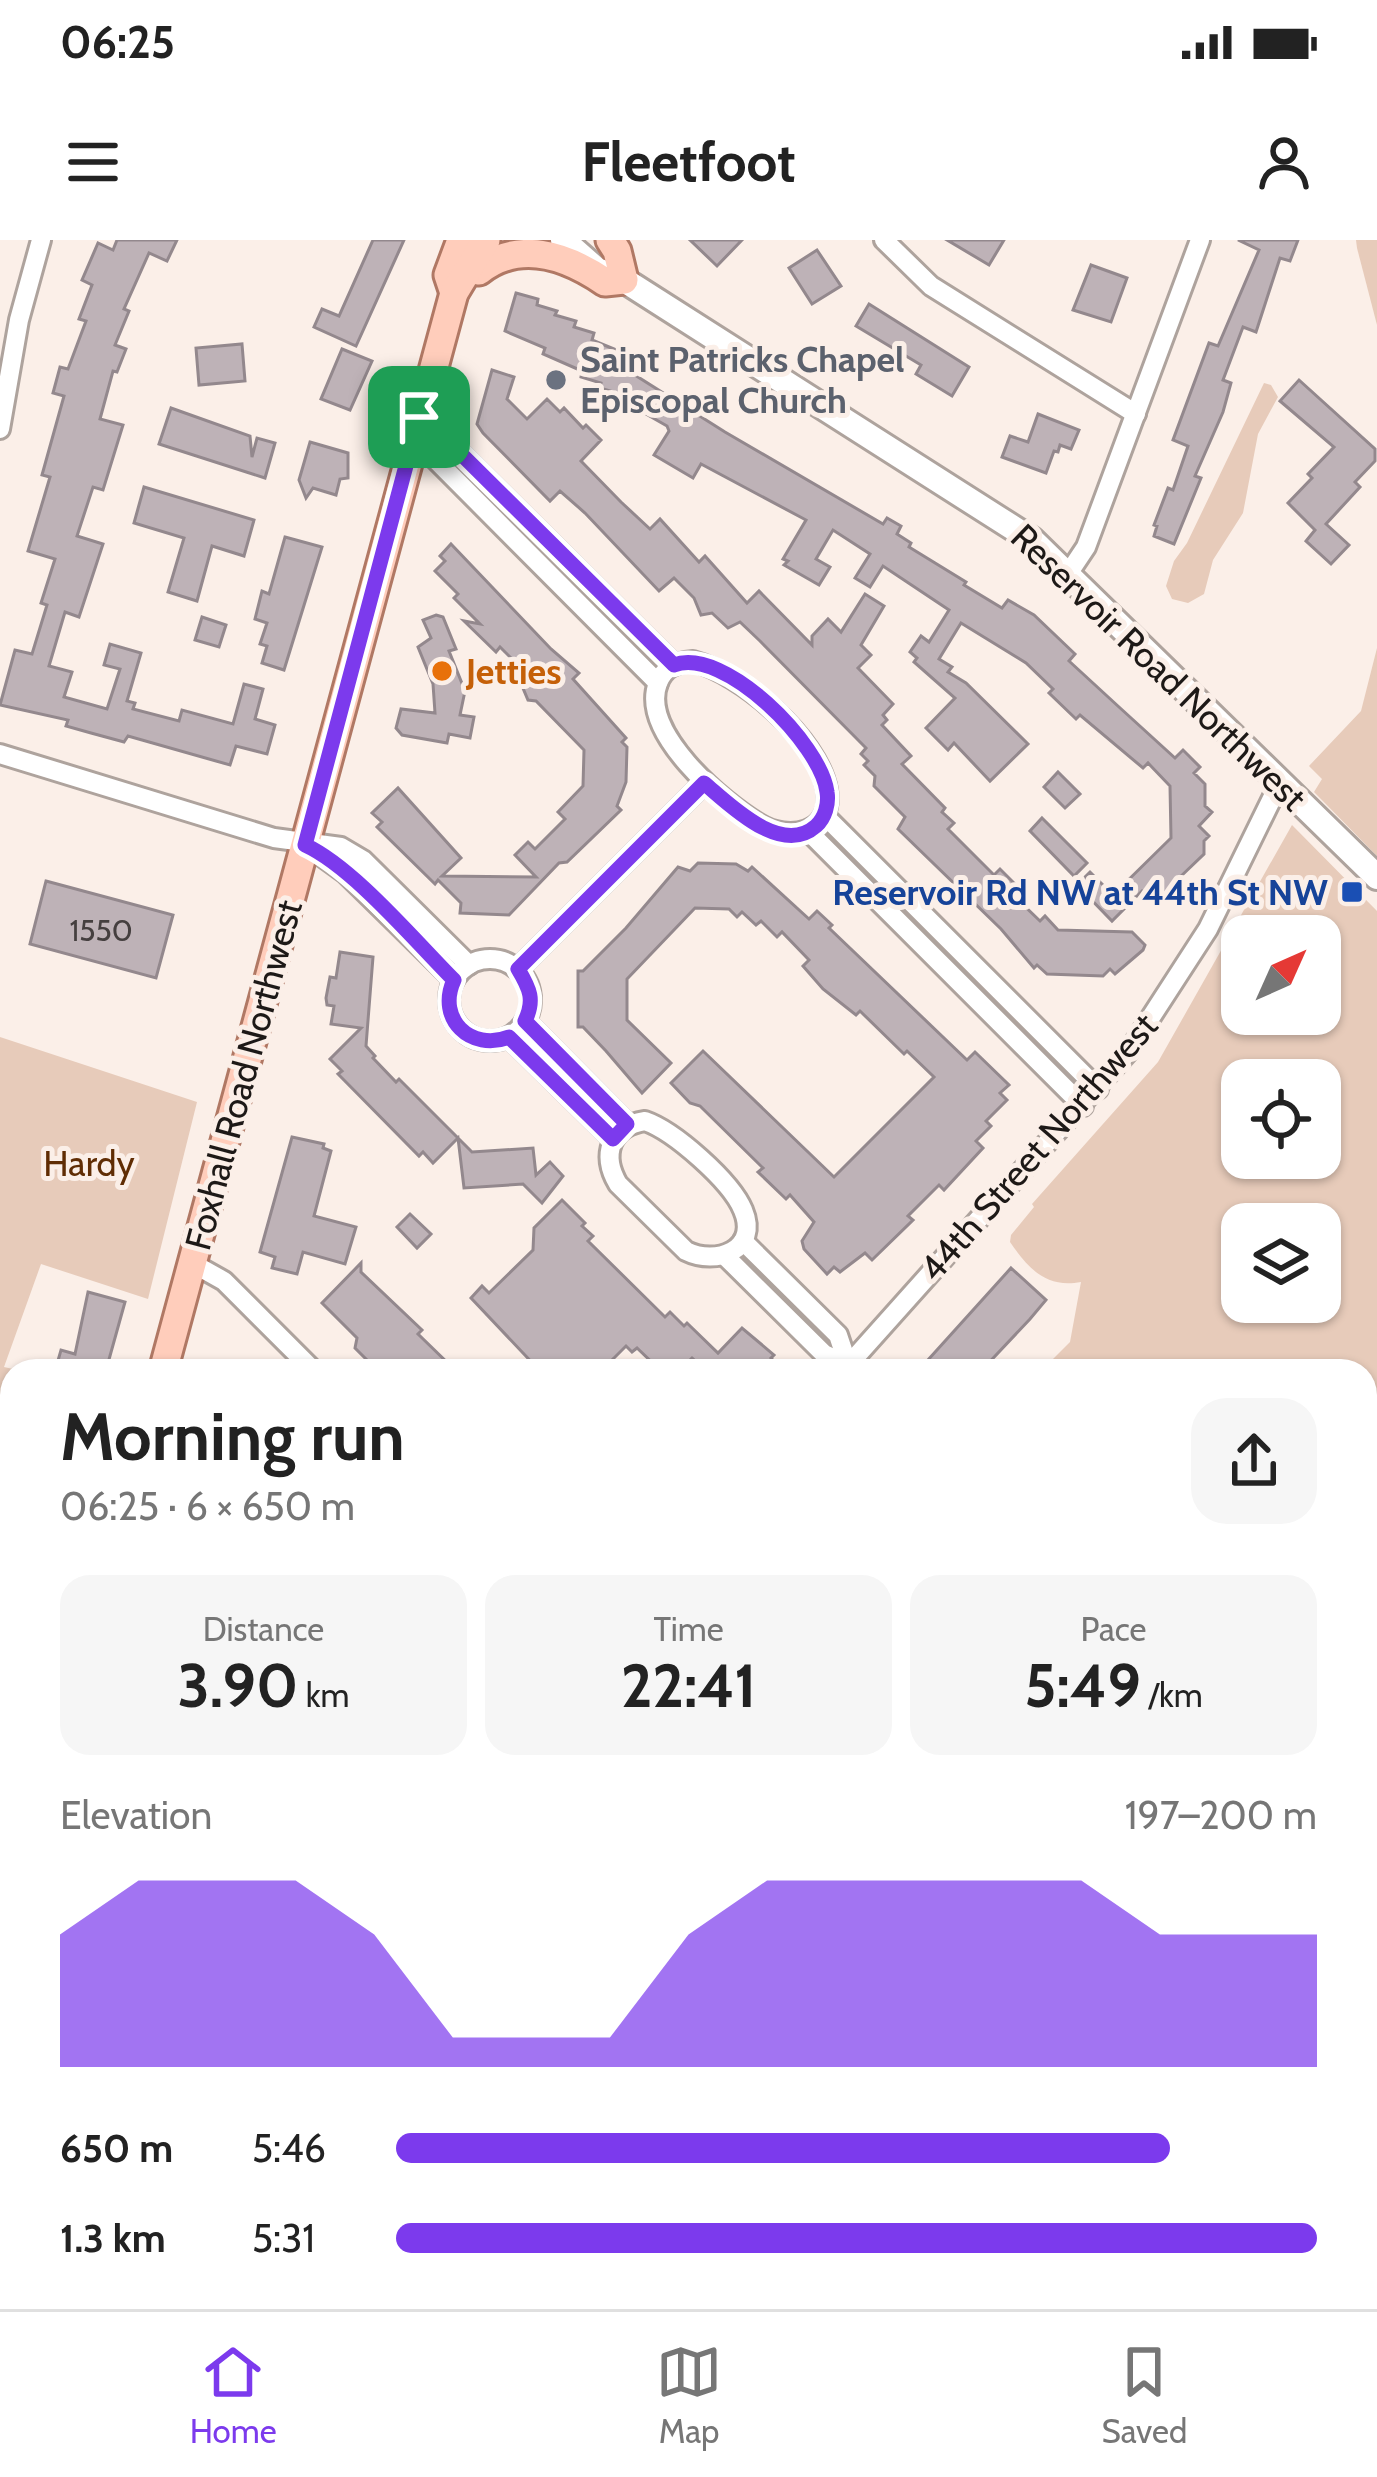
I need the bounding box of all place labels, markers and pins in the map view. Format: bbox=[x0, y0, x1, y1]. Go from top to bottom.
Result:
place label: Saint Patricks Chapel Episcopal Church bbox=[580, 337, 905, 422]
pin bbox=[368, 366, 470, 468]
marker: Saint Patricks Chapel Episcopal Church bbox=[543, 367, 569, 393]
place label: Jetties bbox=[465, 649, 561, 693]
marker: Jetties bbox=[429, 658, 455, 684]
place label: Reservoir Rd NW at 44th St NW bbox=[832, 870, 1328, 914]
marker: Reservoir Rd NW at 44th St NW bbox=[1339, 879, 1365, 905]

